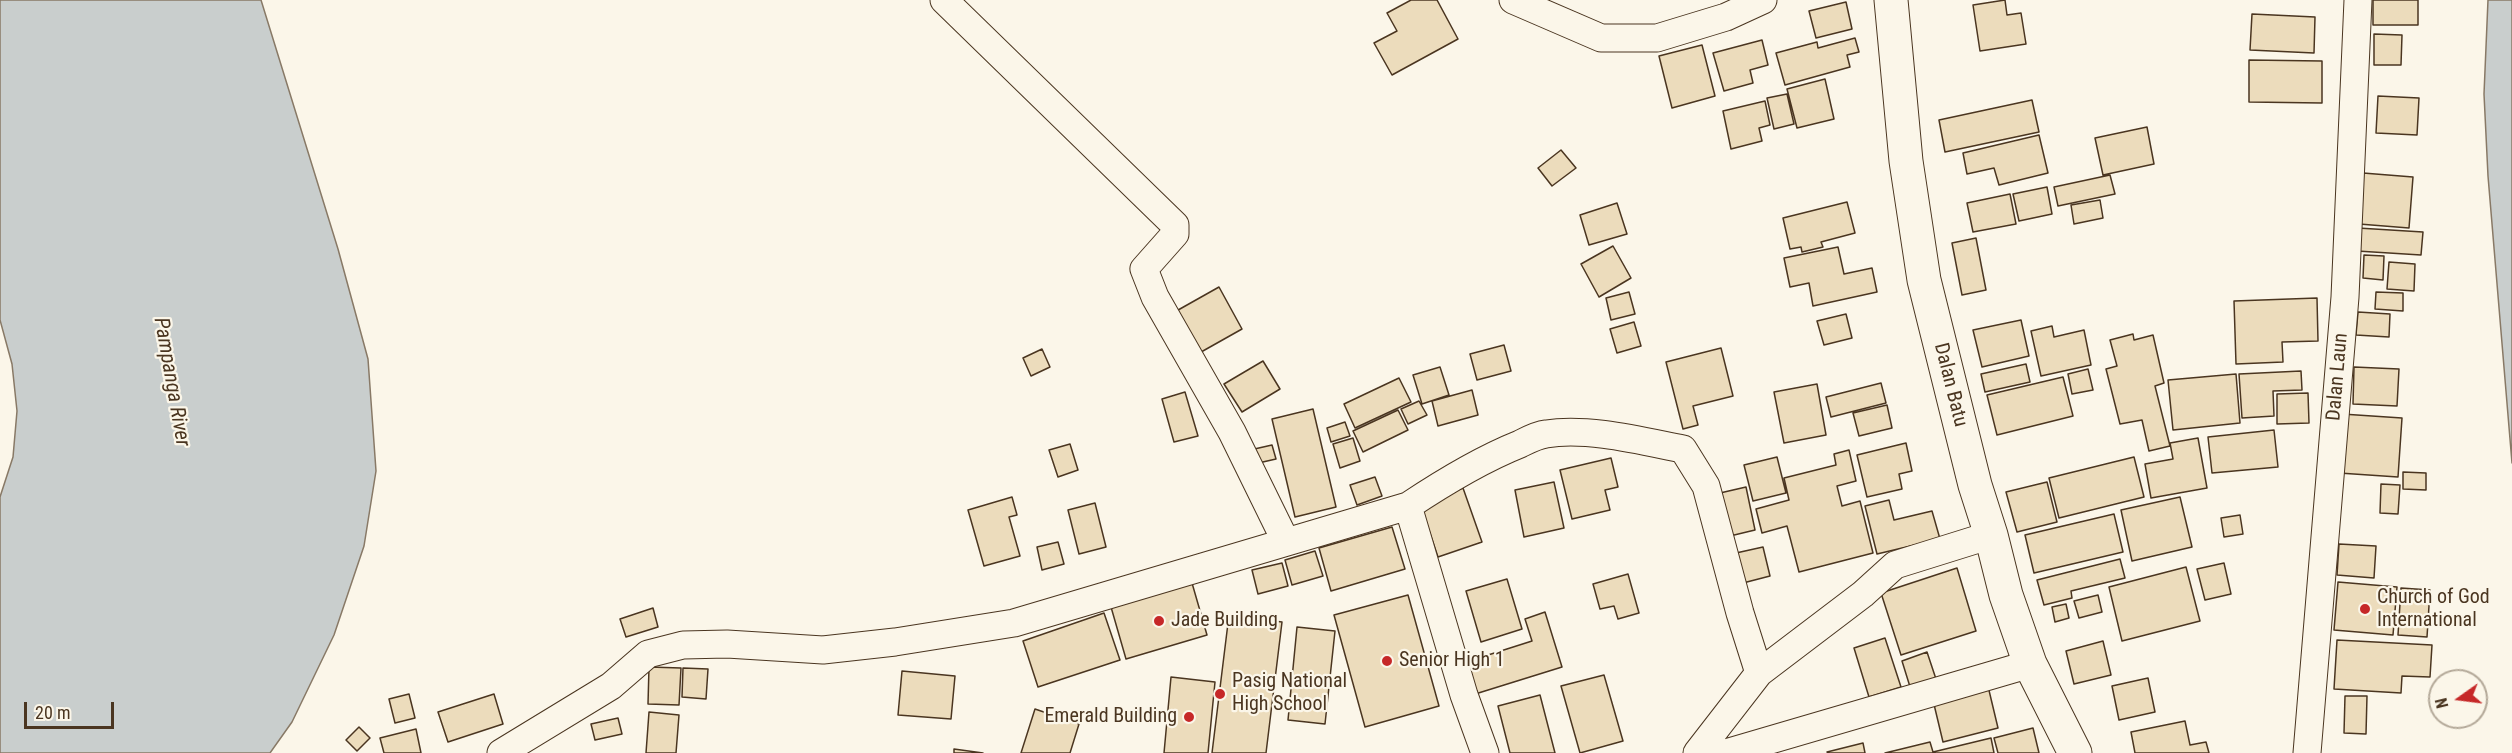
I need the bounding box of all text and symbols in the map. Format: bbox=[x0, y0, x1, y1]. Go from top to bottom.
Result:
water label: Pampanga River bbox=[147, 316, 195, 448]
street label: Dalan Laun bbox=[2322, 332, 2354, 422]
street label: Dalan Batu bbox=[1928, 341, 1972, 429]
place label: Church of God International bbox=[2377, 586, 2490, 633]
marker: Church of God International bbox=[2358, 602, 2372, 616]
place label: Jade Building bbox=[1171, 609, 1278, 633]
marker: Jade Building bbox=[1152, 614, 1166, 628]
place label: Senior High 1 bbox=[1399, 649, 1505, 673]
marker: Senior High 1 bbox=[1380, 654, 1394, 668]
north arrow bbox=[2428, 669, 2488, 729]
place label: Pasig National High School bbox=[1232, 670, 1347, 717]
marker: Pasig National High School bbox=[1213, 687, 1227, 701]
scale bar bbox=[27, 690, 117, 728]
text: N bbox=[2432, 696, 2452, 710]
text: 20 m bbox=[35, 702, 70, 723]
place label: Emerald Building bbox=[1044, 705, 1177, 729]
marker: Emerald Building bbox=[1182, 710, 1196, 724]

